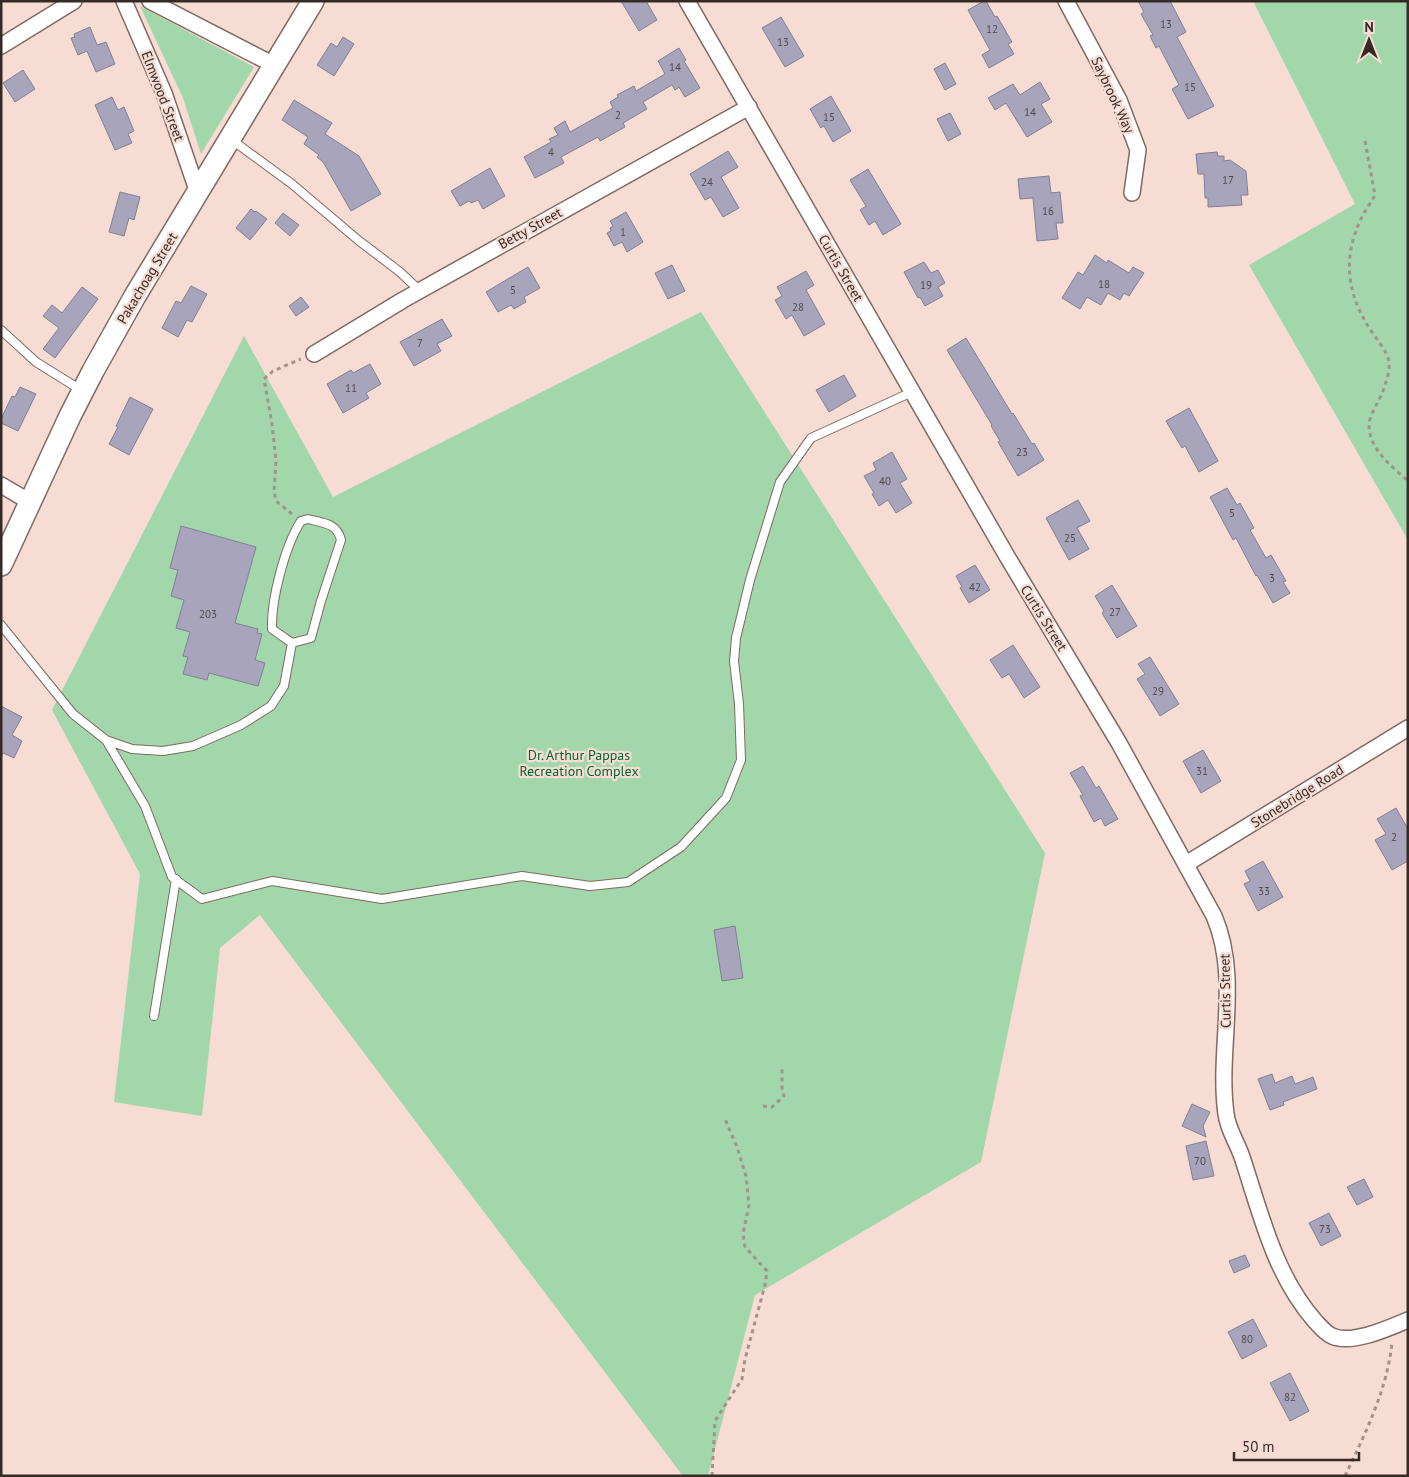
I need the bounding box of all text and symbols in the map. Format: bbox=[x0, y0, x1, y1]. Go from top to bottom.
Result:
north arrow bbox=[1344, 15, 1394, 65]
house number: 13 bbox=[1160, 17, 1172, 31]
text: N bbox=[1364, 18, 1374, 36]
house number: 12 bbox=[986, 22, 998, 36]
house number: 13 bbox=[777, 35, 789, 49]
street label: Elmwood Street bbox=[138, 48, 189, 144]
street label: Saybrook Way bbox=[1087, 54, 1139, 137]
house number: 14 bbox=[669, 60, 681, 74]
house number: 15 bbox=[1184, 80, 1196, 94]
house number: 14 bbox=[1024, 105, 1036, 119]
house number: 2 bbox=[615, 108, 621, 122]
house number: 15 bbox=[823, 110, 835, 124]
house number: 4 bbox=[548, 145, 554, 159]
house number: 17 bbox=[1222, 173, 1234, 187]
house number: 24 bbox=[701, 175, 713, 189]
street label: Betty Street bbox=[495, 203, 565, 253]
house number: 16 bbox=[1042, 204, 1054, 218]
house number: 1 bbox=[620, 225, 626, 239]
street label: Pakachoag Street bbox=[113, 229, 181, 327]
street label: Curtis Street bbox=[815, 231, 868, 305]
house number: 18 bbox=[1098, 277, 1110, 291]
house number: 19 bbox=[920, 278, 932, 292]
house number: 5 bbox=[510, 283, 516, 297]
house number: 28 bbox=[792, 300, 804, 314]
house number: 7 bbox=[417, 336, 423, 350]
house number: 11 bbox=[345, 381, 357, 395]
house number: 23 bbox=[1016, 445, 1028, 459]
house number: 40 bbox=[879, 474, 891, 488]
house number: 5 bbox=[1229, 506, 1235, 520]
house number: 25 bbox=[1064, 531, 1076, 545]
house number: 3 bbox=[1269, 571, 1275, 585]
house number: 42 bbox=[969, 580, 981, 594]
street label: Curtis Street bbox=[1017, 582, 1071, 655]
house number: 27 bbox=[1109, 605, 1121, 619]
house number: 203 bbox=[199, 607, 217, 621]
house number: 29 bbox=[1152, 684, 1164, 698]
park label: Dr. Arthur Pappas Recreation Complex bbox=[519, 746, 639, 780]
street label: Stonebridge Road bbox=[1247, 760, 1347, 832]
house number: 31 bbox=[1196, 764, 1208, 778]
house number: 2 bbox=[1391, 830, 1397, 844]
house number: 33 bbox=[1258, 884, 1270, 898]
street label: Curtis Street bbox=[1215, 953, 1235, 1028]
house number: 70 bbox=[1194, 1154, 1206, 1168]
house number: 73 bbox=[1319, 1222, 1331, 1236]
house number: 80 bbox=[1241, 1332, 1253, 1346]
house number: 82 bbox=[1284, 1390, 1296, 1404]
scale bar bbox=[1234, 1430, 1359, 1462]
text: 50 m bbox=[1242, 1437, 1275, 1456]

